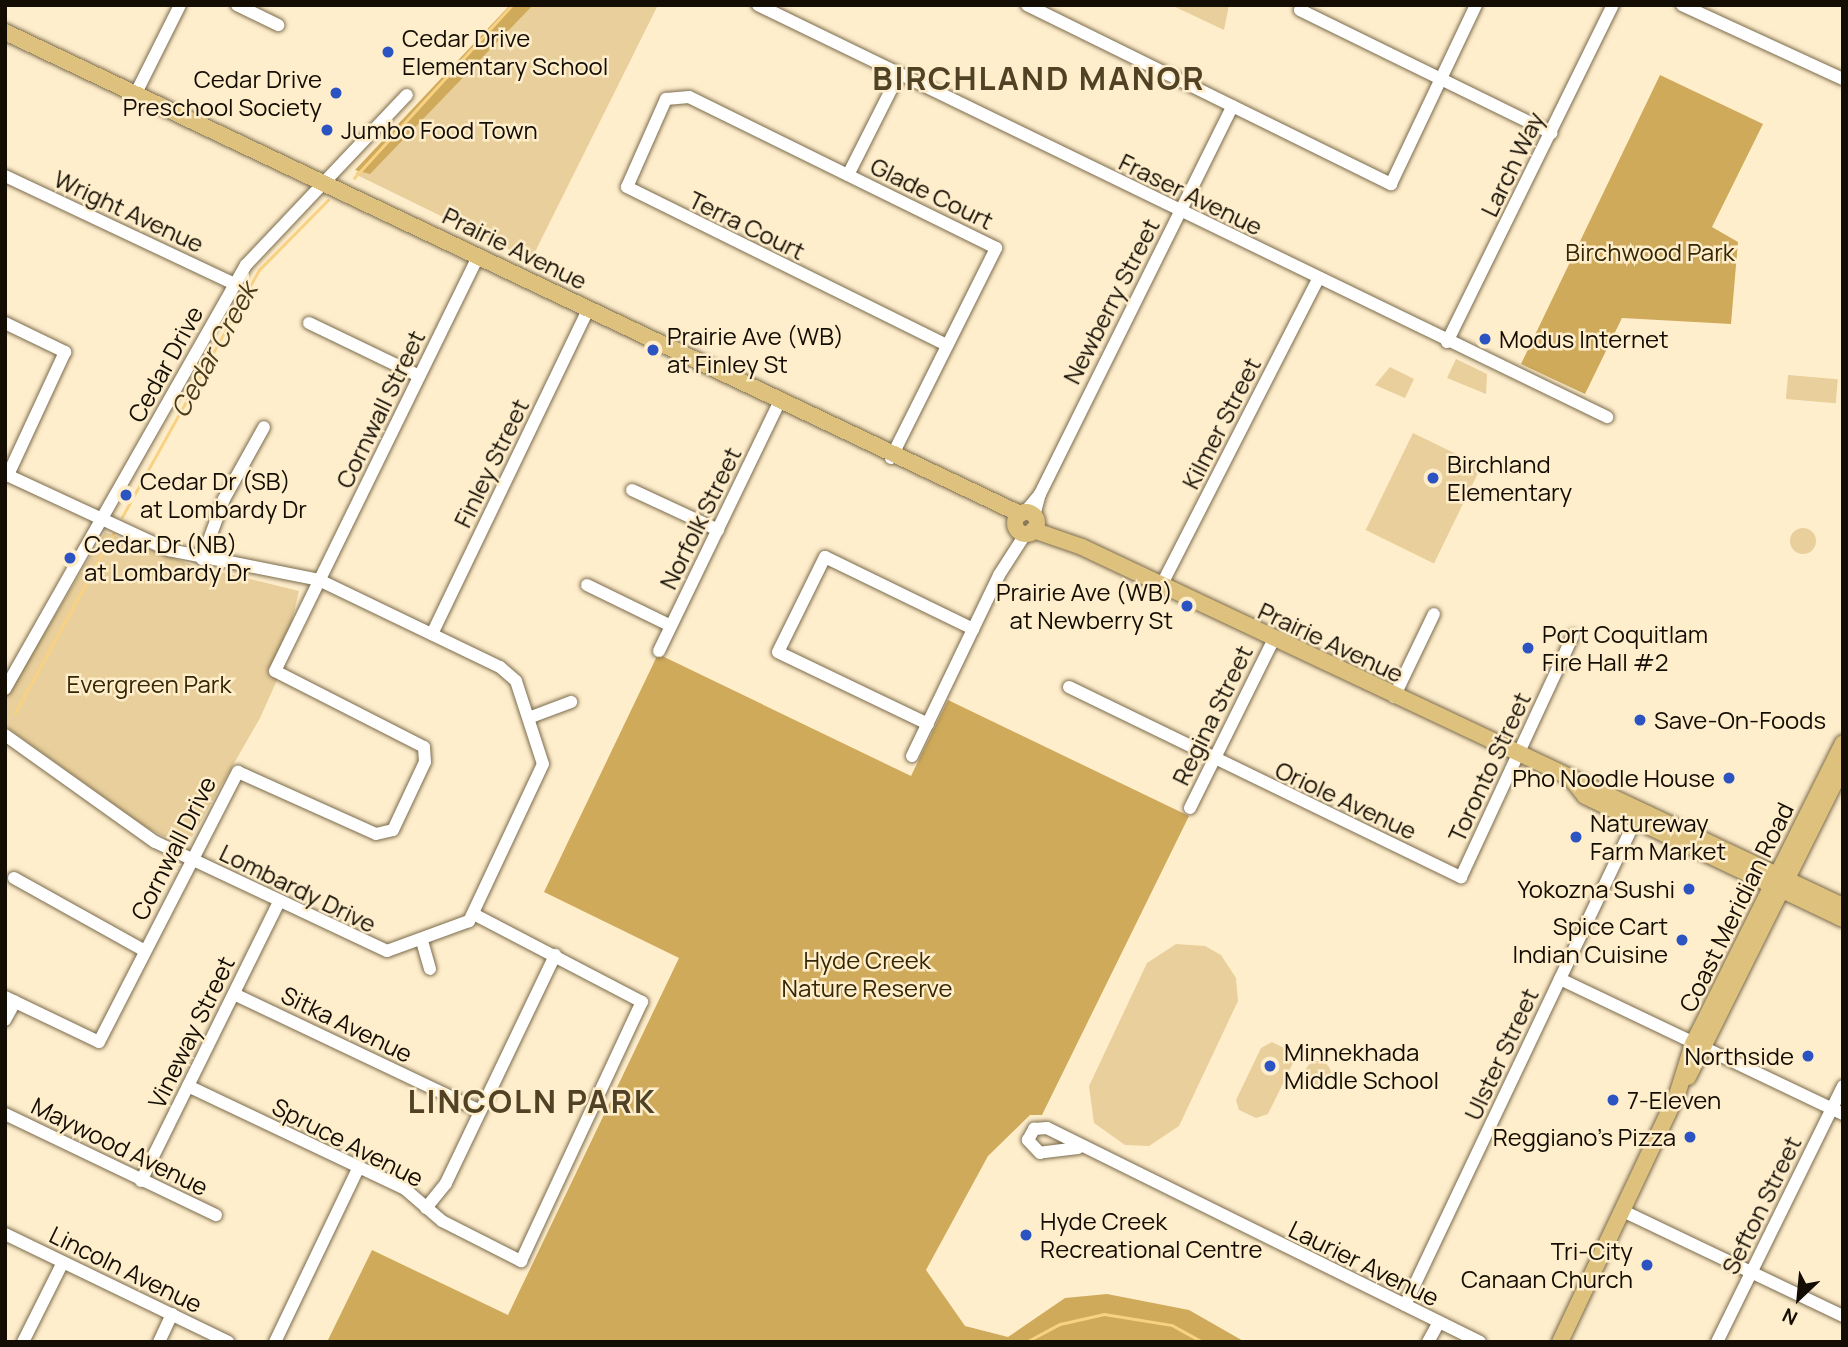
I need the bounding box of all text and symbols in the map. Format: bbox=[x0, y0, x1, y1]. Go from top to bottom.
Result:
place label: Cedar Drive Elementary School bbox=[402, 24, 608, 80]
marker: Cedar Drive Elementary School bbox=[380, 44, 396, 60]
district label: BIRCHLAND MANOR bbox=[874, 59, 1204, 97]
place label: Cedar Drive Preschool Society bbox=[123, 65, 322, 121]
marker: Cedar Drive Preschool Society bbox=[328, 85, 344, 101]
street label: Larch Way bbox=[1474, 107, 1550, 221]
place label: Jumbo Food Town bbox=[341, 116, 538, 144]
marker: Jumbo Food Town bbox=[319, 122, 335, 138]
street label: Fraser Avenue bbox=[1115, 147, 1267, 241]
street label: Glade Court bbox=[866, 151, 998, 235]
street label: Wright Avenue bbox=[50, 164, 208, 258]
street label: Terra Court bbox=[684, 185, 810, 265]
street label: Prairie Avenue bbox=[438, 201, 592, 295]
street label: Newberry Street bbox=[1057, 214, 1165, 388]
park label: Birchwood Park bbox=[1565, 238, 1735, 266]
water label: Cedar Creek bbox=[164, 277, 264, 423]
street label: Cedar Drive bbox=[121, 301, 209, 427]
place label: Prairie Ave (WB) at Finley St bbox=[667, 322, 844, 378]
street label: Cornwall Street bbox=[329, 325, 431, 493]
place label: Modus Internet bbox=[1499, 325, 1669, 353]
marker: Modus Internet bbox=[1477, 331, 1493, 347]
marker: Prairie Ave (WB) at Finley St bbox=[645, 342, 661, 358]
street label: Kilmer Street bbox=[1176, 352, 1266, 494]
street label: Finley Street bbox=[448, 394, 534, 532]
street label: Norfolk Street bbox=[653, 442, 747, 594]
place label: Birchland Elementary bbox=[1447, 450, 1572, 506]
place label: Cedar Dr (SB) at Lombardy Dr bbox=[140, 467, 307, 523]
marker: Birchland Elementary bbox=[1425, 470, 1441, 486]
marker: Cedar Dr (SB) at Lombardy Dr bbox=[118, 487, 134, 503]
place label: Cedar Dr (NB) at Lombardy Dr bbox=[84, 530, 251, 586]
marker: Cedar Dr (NB) at Lombardy Dr bbox=[62, 550, 78, 566]
place label: Prairie Ave (WB) at Newberry St bbox=[996, 578, 1173, 634]
street label: Prairie Avenue bbox=[1254, 596, 1408, 688]
marker: Prairie Ave (WB) at Newberry St bbox=[1179, 598, 1195, 614]
place label: Port Coquitlam Fire Hall #2 bbox=[1542, 620, 1708, 676]
street label: Regina Street bbox=[1166, 640, 1258, 790]
marker: Port Coquitlam Fire Hall #2 bbox=[1520, 640, 1536, 656]
park label: Evergreen Park bbox=[67, 670, 231, 698]
street label: Toronto Street bbox=[1442, 687, 1536, 847]
place label: Save-On-Foods bbox=[1654, 706, 1826, 734]
marker: Save-On-Foods bbox=[1632, 712, 1648, 728]
street label: Oriole Avenue bbox=[1271, 755, 1421, 845]
place label: Pho Noodle House bbox=[1512, 764, 1715, 792]
marker: Pho Noodle House bbox=[1721, 770, 1737, 786]
street label: Cornwall Drive bbox=[124, 771, 222, 925]
street label: Coast Meridian Road bbox=[1673, 798, 1799, 1016]
place label: Natureway Farm Market bbox=[1590, 809, 1726, 865]
marker: Natureway Farm Market bbox=[1568, 829, 1584, 845]
street label: Lombardy Drive bbox=[215, 838, 381, 938]
place label: Yokozna Sushi bbox=[1517, 875, 1675, 903]
marker: Yokozna Sushi bbox=[1681, 881, 1697, 897]
place label: Spice Cart Indian Cuisine bbox=[1513, 912, 1668, 968]
marker: Spice Cart Indian Cuisine bbox=[1674, 932, 1690, 948]
park label: Hyde Creek Nature Reserve bbox=[781, 946, 953, 1002]
street label: Vineway Street bbox=[142, 951, 240, 1113]
street label: Sitka Avenue bbox=[277, 980, 417, 1068]
street label: Ulster Street bbox=[1458, 983, 1544, 1125]
place label: Minnekhada Middle School bbox=[1284, 1038, 1439, 1094]
place label: Northside bbox=[1684, 1042, 1794, 1070]
marker: Northside bbox=[1800, 1048, 1816, 1064]
marker: Minnekhada Middle School bbox=[1262, 1058, 1278, 1074]
district label: LINCOLN PARK bbox=[409, 1082, 655, 1120]
place label: 7-Eleven bbox=[1627, 1086, 1721, 1114]
street label: Maywood Avenue bbox=[27, 1091, 213, 1201]
street label: Spruce Avenue bbox=[268, 1092, 428, 1192]
marker: 7-Eleven bbox=[1605, 1092, 1621, 1108]
place label: Reggiano's Pizza bbox=[1493, 1123, 1676, 1151]
marker: Reggiano's Pizza bbox=[1682, 1129, 1698, 1145]
street label: Sefton Street bbox=[1715, 1131, 1807, 1279]
place label: Hyde Creek Recreational Centre bbox=[1040, 1207, 1263, 1263]
street label: Laurier Avenue bbox=[1284, 1214, 1444, 1312]
street label: Lincoln Avenue bbox=[45, 1220, 207, 1318]
marker: Hyde Creek Recreational Centre bbox=[1018, 1227, 1034, 1243]
place label: Tri-City Canaan Church bbox=[1461, 1237, 1633, 1293]
marker: Tri-City Canaan Church bbox=[1639, 1257, 1655, 1273]
north arrow bbox=[1764, 1263, 1834, 1333]
text: N bbox=[1778, 1302, 1802, 1332]

